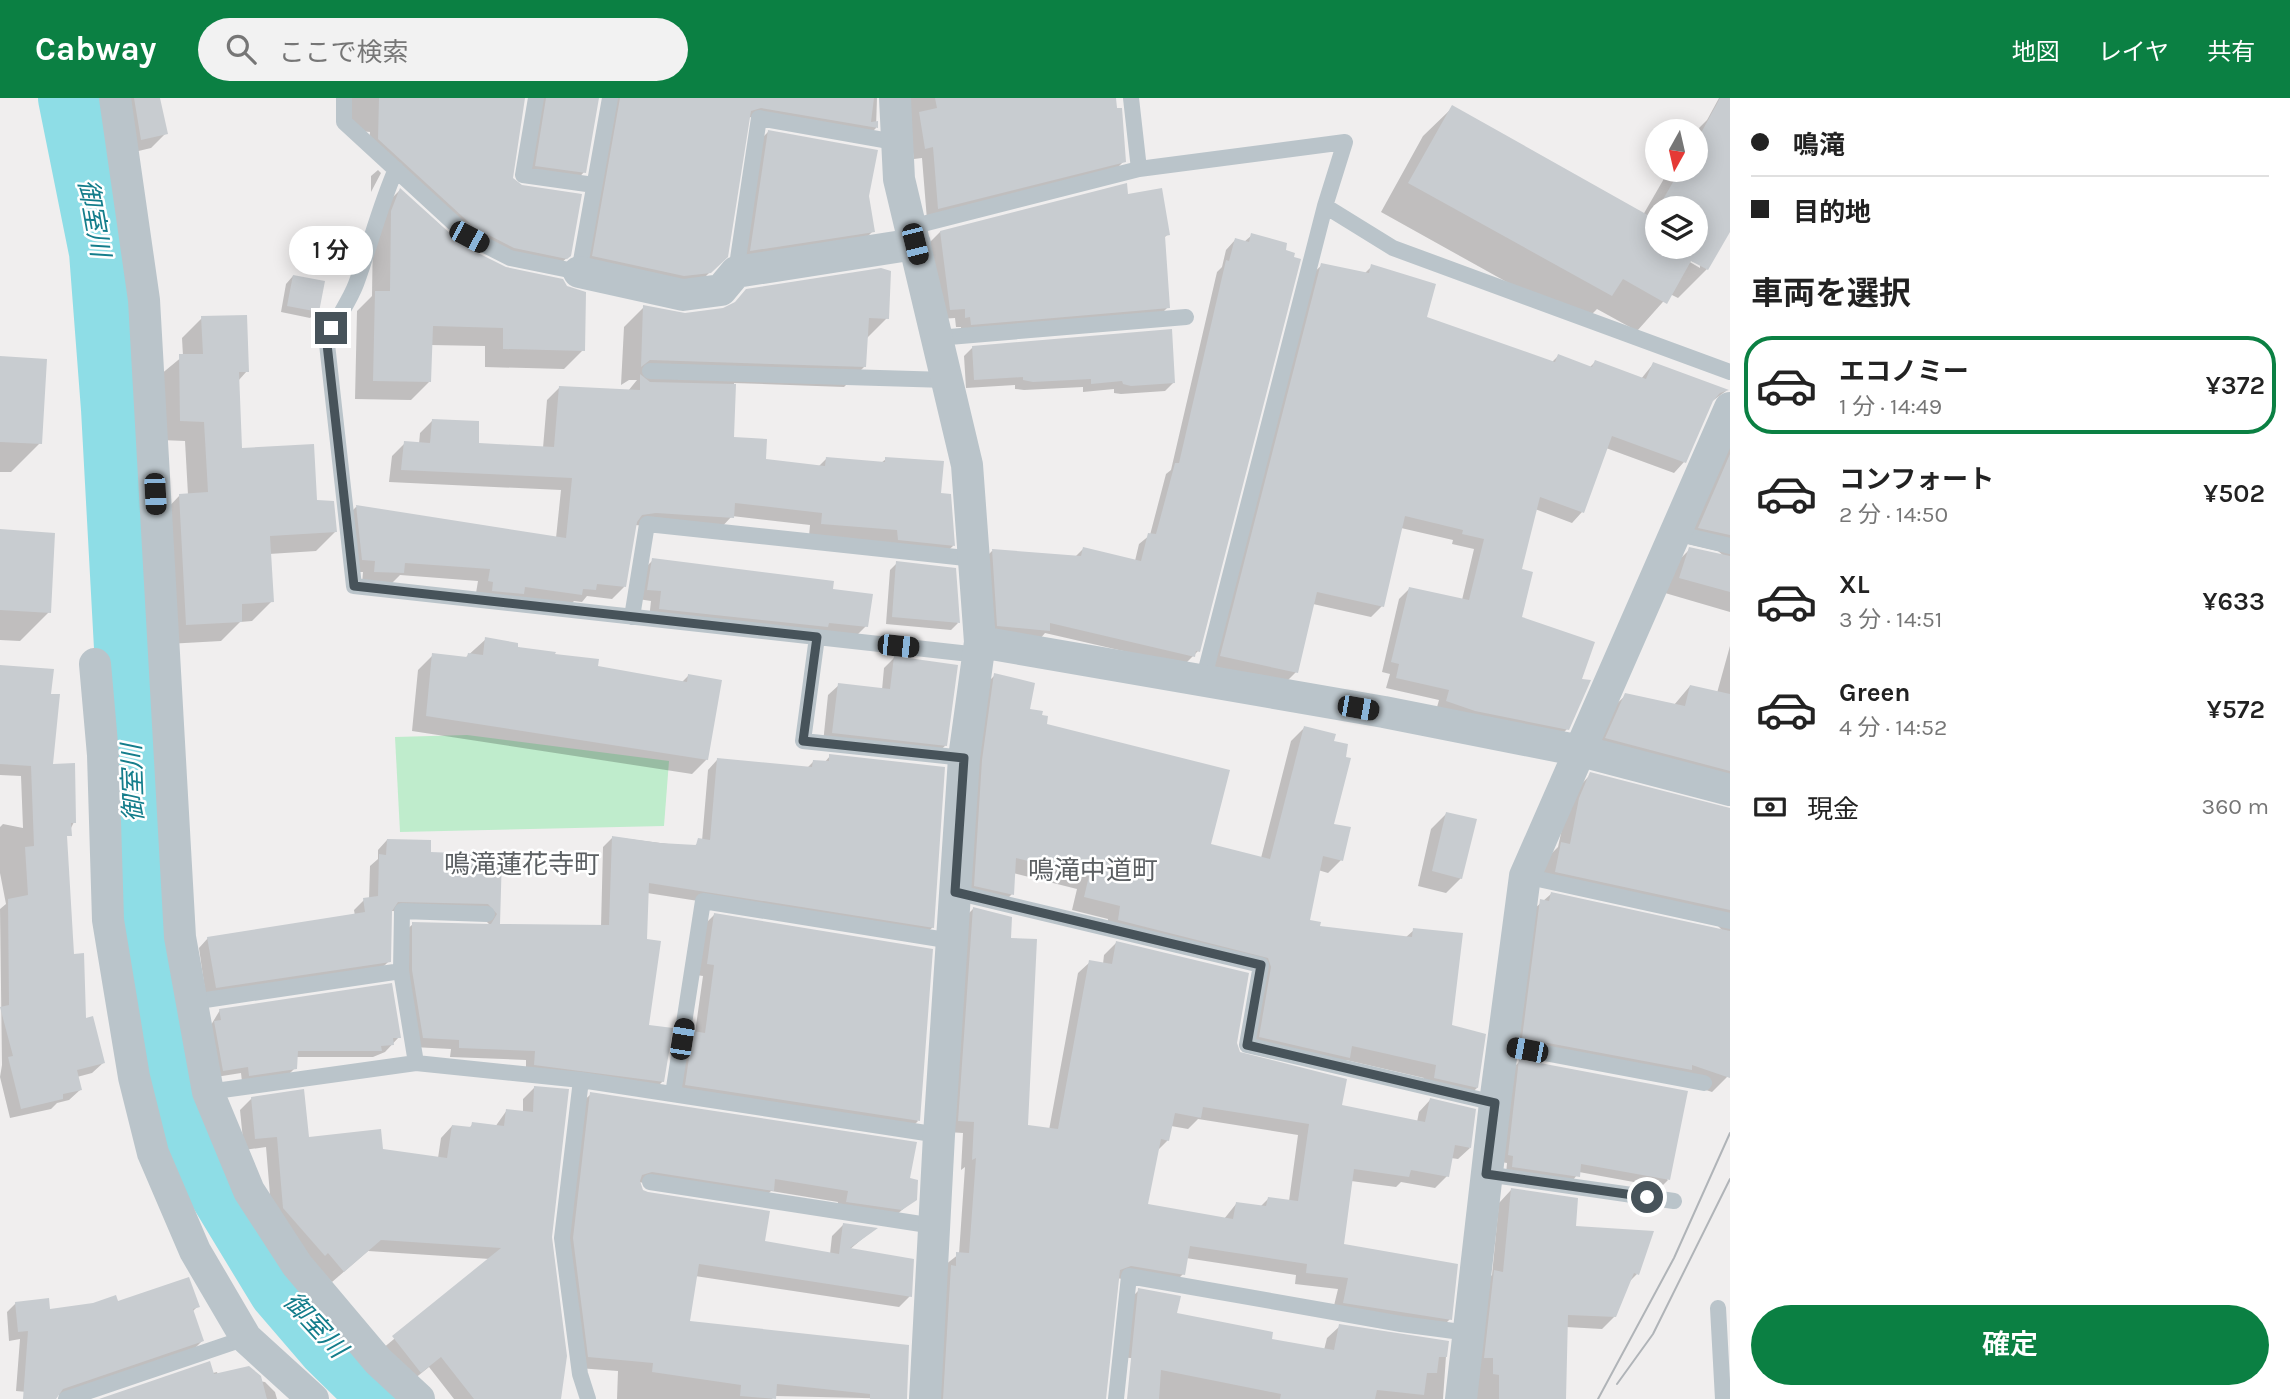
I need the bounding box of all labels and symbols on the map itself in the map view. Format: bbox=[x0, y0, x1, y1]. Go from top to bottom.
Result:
north arrow bbox=[1645, 119, 1708, 182]
water label: 御室川 bbox=[72, 177, 117, 262]
car bbox=[446, 218, 493, 256]
car bbox=[900, 221, 931, 267]
callout: 1 分 bbox=[289, 226, 373, 275]
route end bbox=[315, 312, 347, 344]
car bbox=[144, 472, 167, 516]
car bbox=[877, 633, 920, 659]
car bbox=[1336, 694, 1381, 722]
water label: 御室川 bbox=[116, 740, 150, 823]
district label: 鳴滝蓮花寺町 bbox=[444, 849, 600, 880]
district label: 鳴滝中道町 bbox=[1028, 855, 1158, 886]
car bbox=[669, 1017, 696, 1061]
car bbox=[1505, 1036, 1550, 1064]
route start bbox=[1631, 1181, 1663, 1213]
water label: 御室川 bbox=[277, 1286, 355, 1366]

